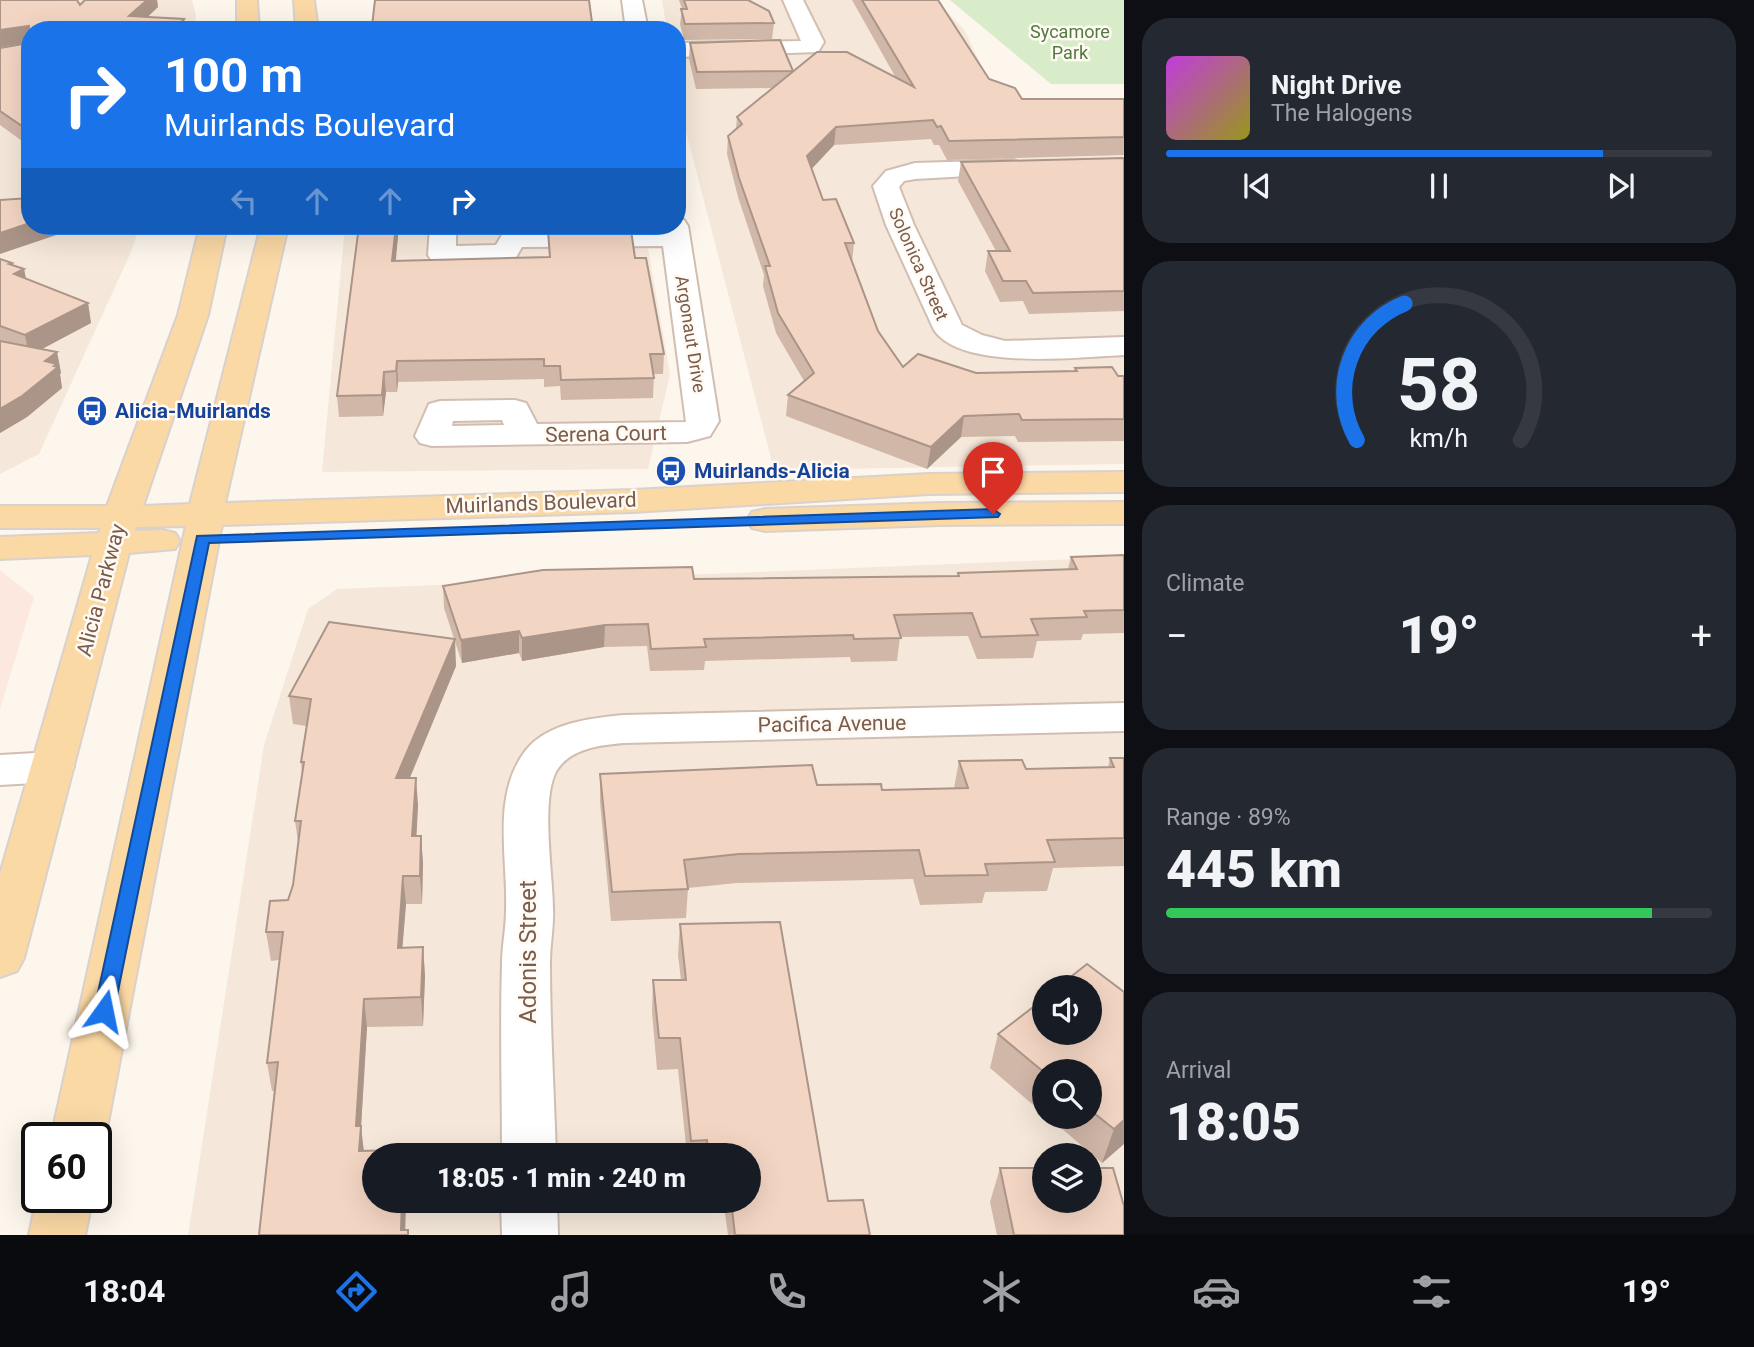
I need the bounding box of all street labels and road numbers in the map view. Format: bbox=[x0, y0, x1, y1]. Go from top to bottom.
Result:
street label: Solonica Street bbox=[885, 204, 953, 324]
street label: Argonaut Drive bbox=[671, 274, 711, 394]
street label: Serena Court bbox=[545, 421, 667, 447]
street label: Muirlands Boulevard bbox=[445, 488, 637, 518]
street label: Alicia Parkway bbox=[72, 521, 130, 659]
street label: Pacifica Avenue bbox=[758, 711, 906, 737]
street label: Adonis Street bbox=[514, 880, 542, 1024]

